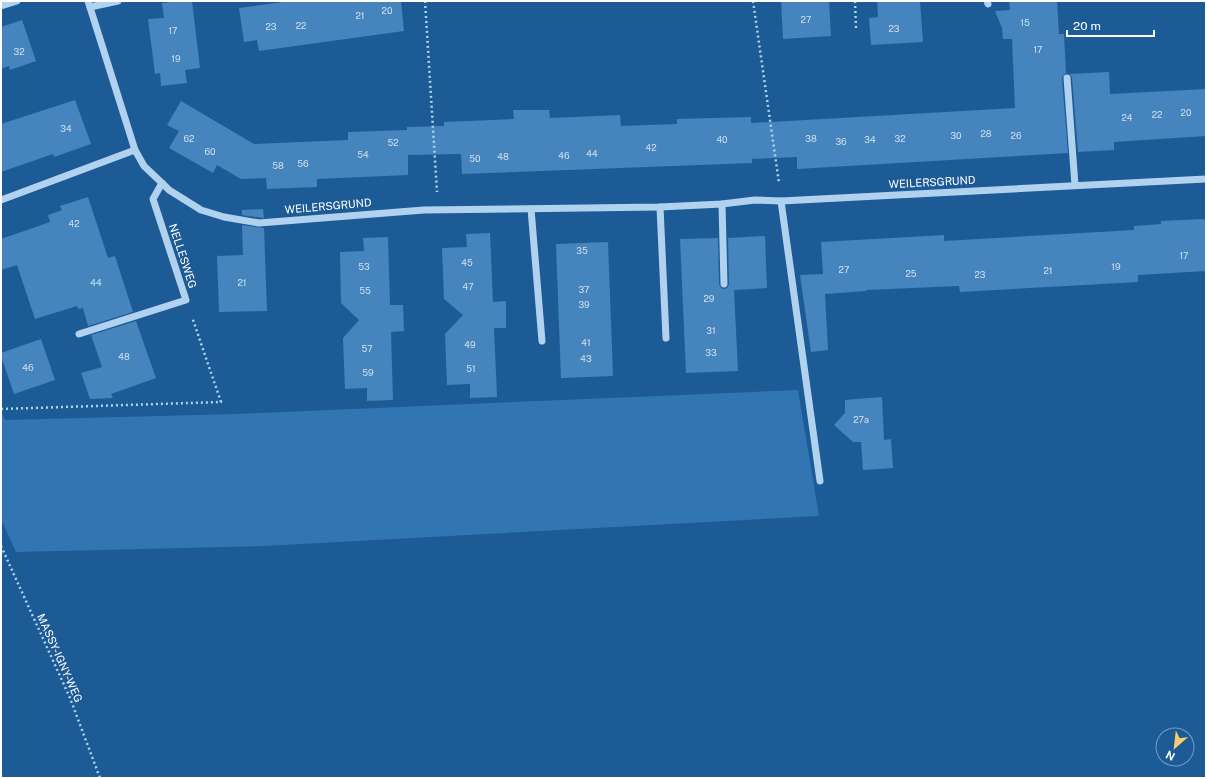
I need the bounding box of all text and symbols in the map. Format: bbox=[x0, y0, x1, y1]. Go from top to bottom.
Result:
house number: 20 bbox=[382, 5, 393, 16]
house number: 21 bbox=[355, 10, 365, 21]
scale bar bbox=[1067, 12, 1154, 38]
house number: 27 bbox=[801, 14, 811, 25]
house number: 15 bbox=[1020, 17, 1030, 28]
text: 20 m bbox=[1073, 19, 1101, 33]
house number: 22 bbox=[296, 20, 306, 31]
house number: 23 bbox=[265, 21, 277, 32]
house number: 23 bbox=[888, 23, 900, 34]
house number: 17 bbox=[168, 25, 178, 36]
house number: 17 bbox=[1033, 44, 1043, 55]
house number: 32 bbox=[13, 46, 25, 57]
house number: 19 bbox=[171, 53, 181, 64]
house number: 20 bbox=[1181, 107, 1192, 118]
house number: 22 bbox=[1152, 109, 1162, 120]
house number: 24 bbox=[1121, 112, 1133, 123]
house number: 34 bbox=[60, 123, 72, 134]
house number: 28 bbox=[980, 128, 992, 139]
house number: 30 bbox=[950, 130, 962, 141]
house number: 26 bbox=[1011, 130, 1022, 141]
house number: 62 bbox=[184, 133, 194, 144]
house number: 38 bbox=[805, 133, 817, 144]
house number: 32 bbox=[894, 133, 906, 144]
house number: 40 bbox=[716, 134, 728, 145]
house number: 34 bbox=[864, 134, 876, 145]
house number: 36 bbox=[835, 136, 847, 147]
house number: 52 bbox=[387, 137, 399, 148]
house number: 42 bbox=[645, 142, 657, 153]
house number: 60 bbox=[204, 146, 216, 157]
house number: 44 bbox=[586, 148, 598, 159]
house number: 54 bbox=[357, 149, 369, 160]
house number: 46 bbox=[558, 150, 570, 161]
house number: 48 bbox=[497, 151, 509, 162]
house number: 50 bbox=[469, 153, 481, 164]
house number: 56 bbox=[297, 158, 309, 169]
house number: 58 bbox=[272, 160, 284, 171]
street label: WEILERSGRUND bbox=[888, 174, 976, 190]
street label: WEILERSGRUND bbox=[284, 196, 372, 216]
house number: 42 bbox=[68, 218, 80, 229]
street label: NELLESWEG bbox=[167, 222, 199, 290]
house number: 35 bbox=[576, 245, 588, 256]
house number: 17 bbox=[1179, 250, 1189, 261]
house number: 45 bbox=[461, 257, 473, 268]
house number: 53 bbox=[358, 261, 370, 272]
house number: 19 bbox=[1111, 261, 1121, 272]
house number: 27 bbox=[839, 264, 849, 275]
house number: 21 bbox=[1043, 265, 1053, 276]
house number: 25 bbox=[905, 268, 917, 279]
house number: 23 bbox=[974, 269, 986, 280]
house number: 44 bbox=[90, 277, 102, 288]
house number: 21 bbox=[237, 277, 247, 288]
house number: 47 bbox=[462, 281, 474, 292]
house number: 37 bbox=[579, 284, 589, 295]
house number: 55 bbox=[359, 285, 371, 296]
house number: 29 bbox=[704, 293, 715, 304]
house number: 39 bbox=[578, 299, 590, 310]
house number: 31 bbox=[706, 325, 716, 336]
house number: 41 bbox=[581, 337, 591, 348]
house number: 49 bbox=[464, 339, 476, 350]
house number: 57 bbox=[361, 343, 373, 354]
house number: 33 bbox=[705, 347, 717, 358]
house number: 48 bbox=[118, 351, 130, 362]
house number: 43 bbox=[580, 353, 592, 364]
house number: 46 bbox=[22, 362, 34, 373]
house number: 51 bbox=[466, 363, 476, 374]
house number: 59 bbox=[362, 367, 374, 378]
house number: 27a bbox=[853, 414, 869, 425]
street label: MASSY-IGNY-WEG bbox=[35, 612, 85, 704]
north arrow bbox=[1155, 727, 1195, 767]
text: N bbox=[1164, 749, 1177, 763]

